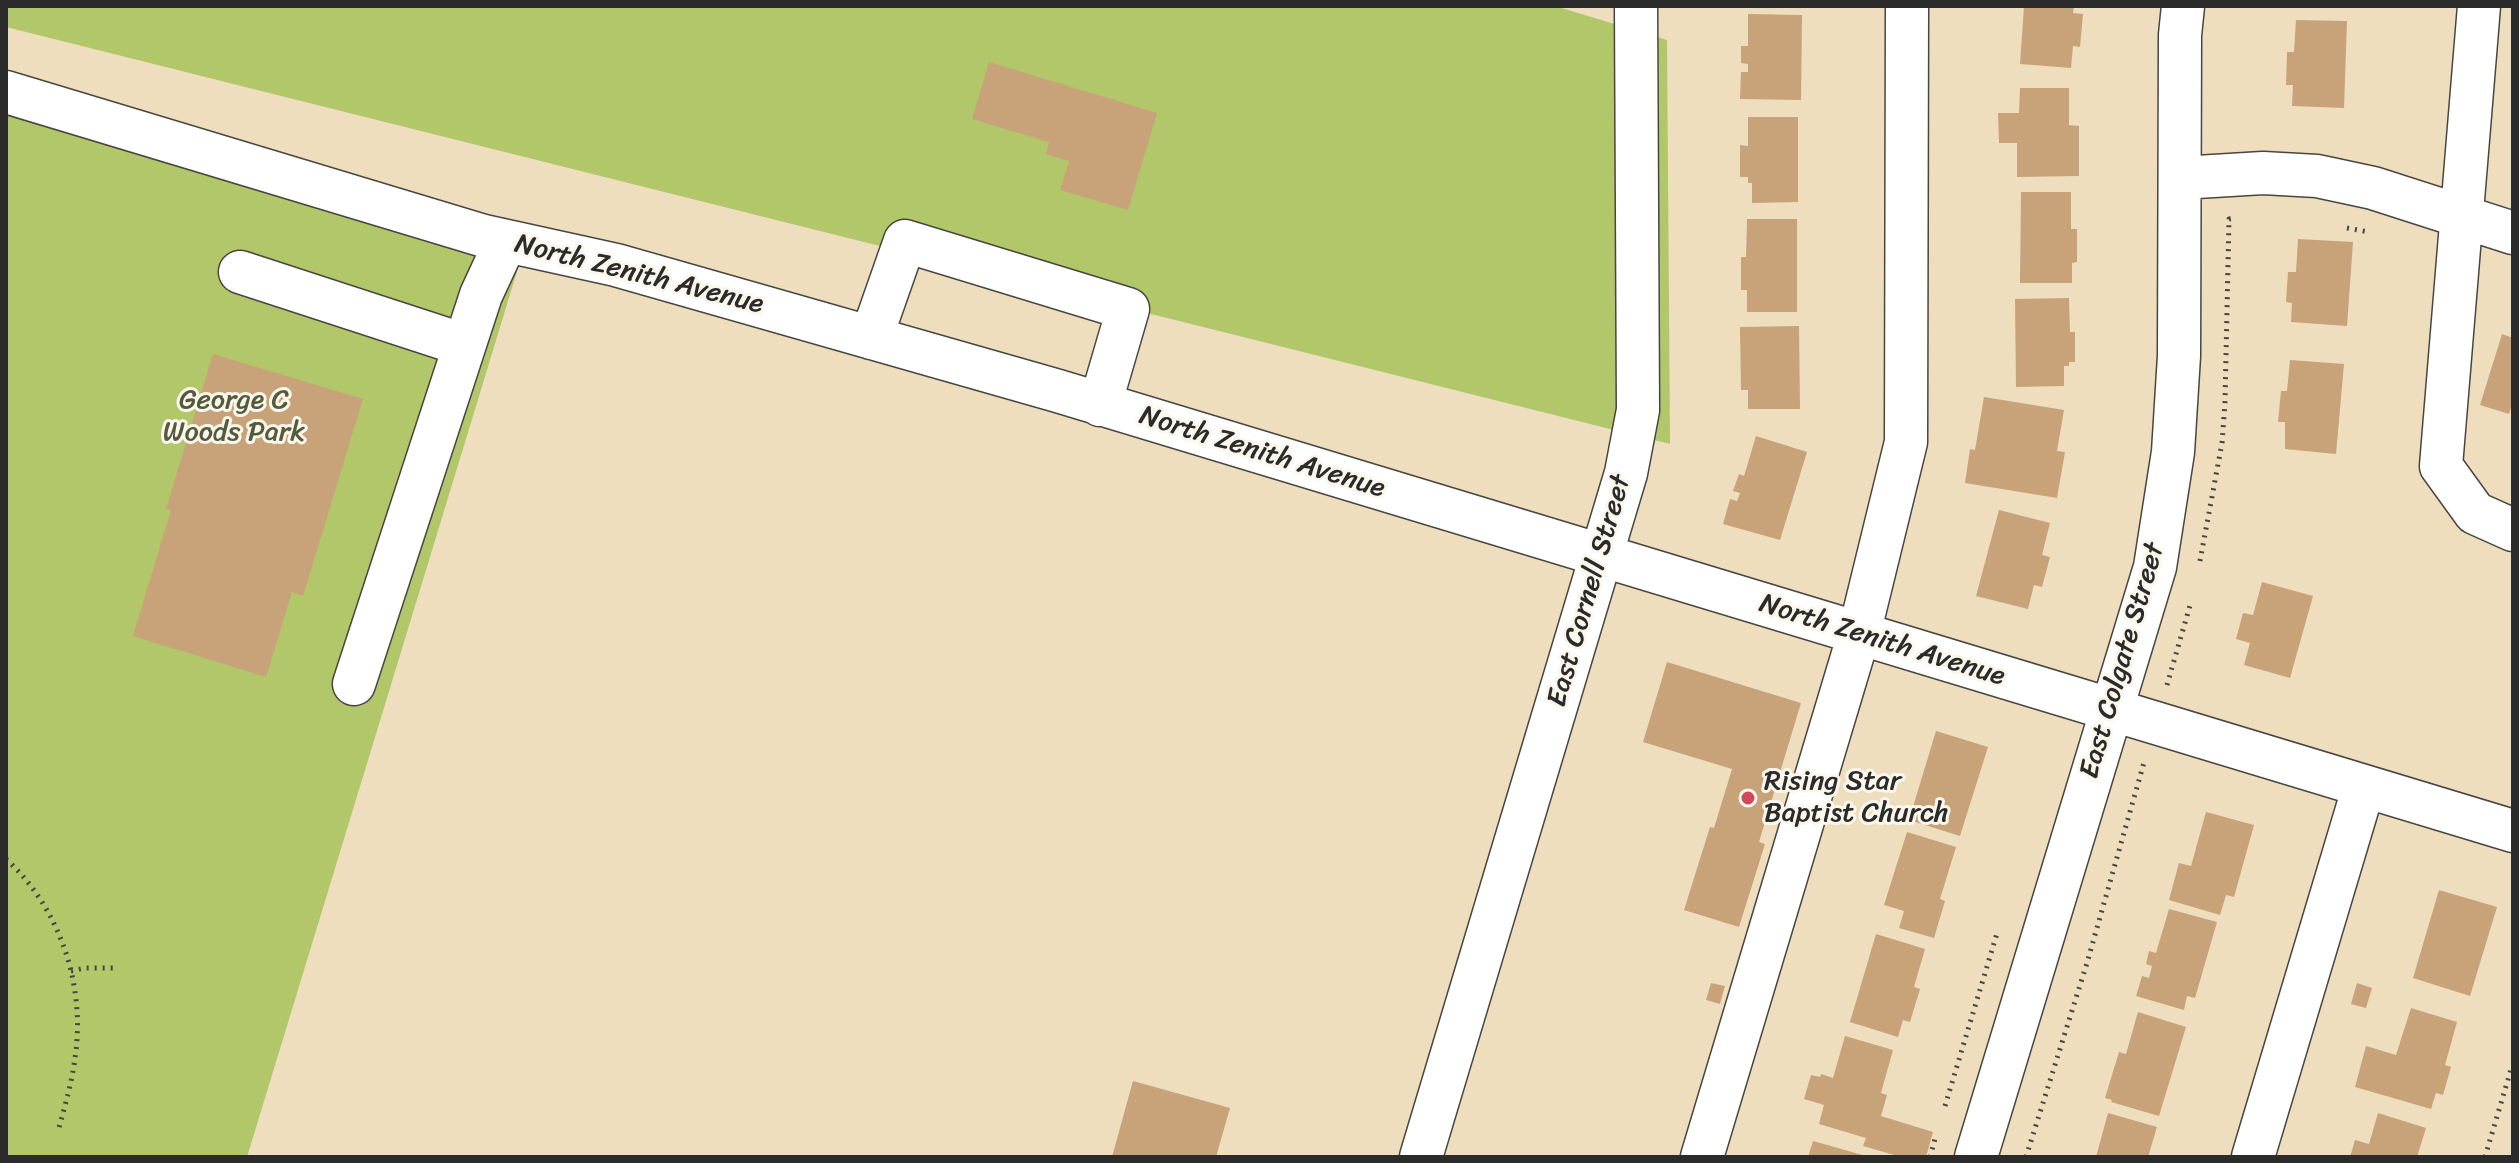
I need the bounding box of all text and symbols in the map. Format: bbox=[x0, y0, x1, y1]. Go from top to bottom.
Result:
street label: North Zenith Avenue bbox=[511, 228, 767, 322]
park label: George C Woods Park bbox=[163, 384, 305, 450]
street label: North Zenith Avenue bbox=[1135, 400, 1389, 506]
street label: East Cornell Street bbox=[1541, 471, 1639, 711]
street label: East Colgate Street bbox=[2073, 539, 2173, 783]
street label: North Zenith Avenue bbox=[1755, 588, 2009, 694]
place label: Rising Star Baptist Church bbox=[1764, 765, 1949, 831]
marker: Rising Star Baptist Church bbox=[1739, 789, 1757, 807]

